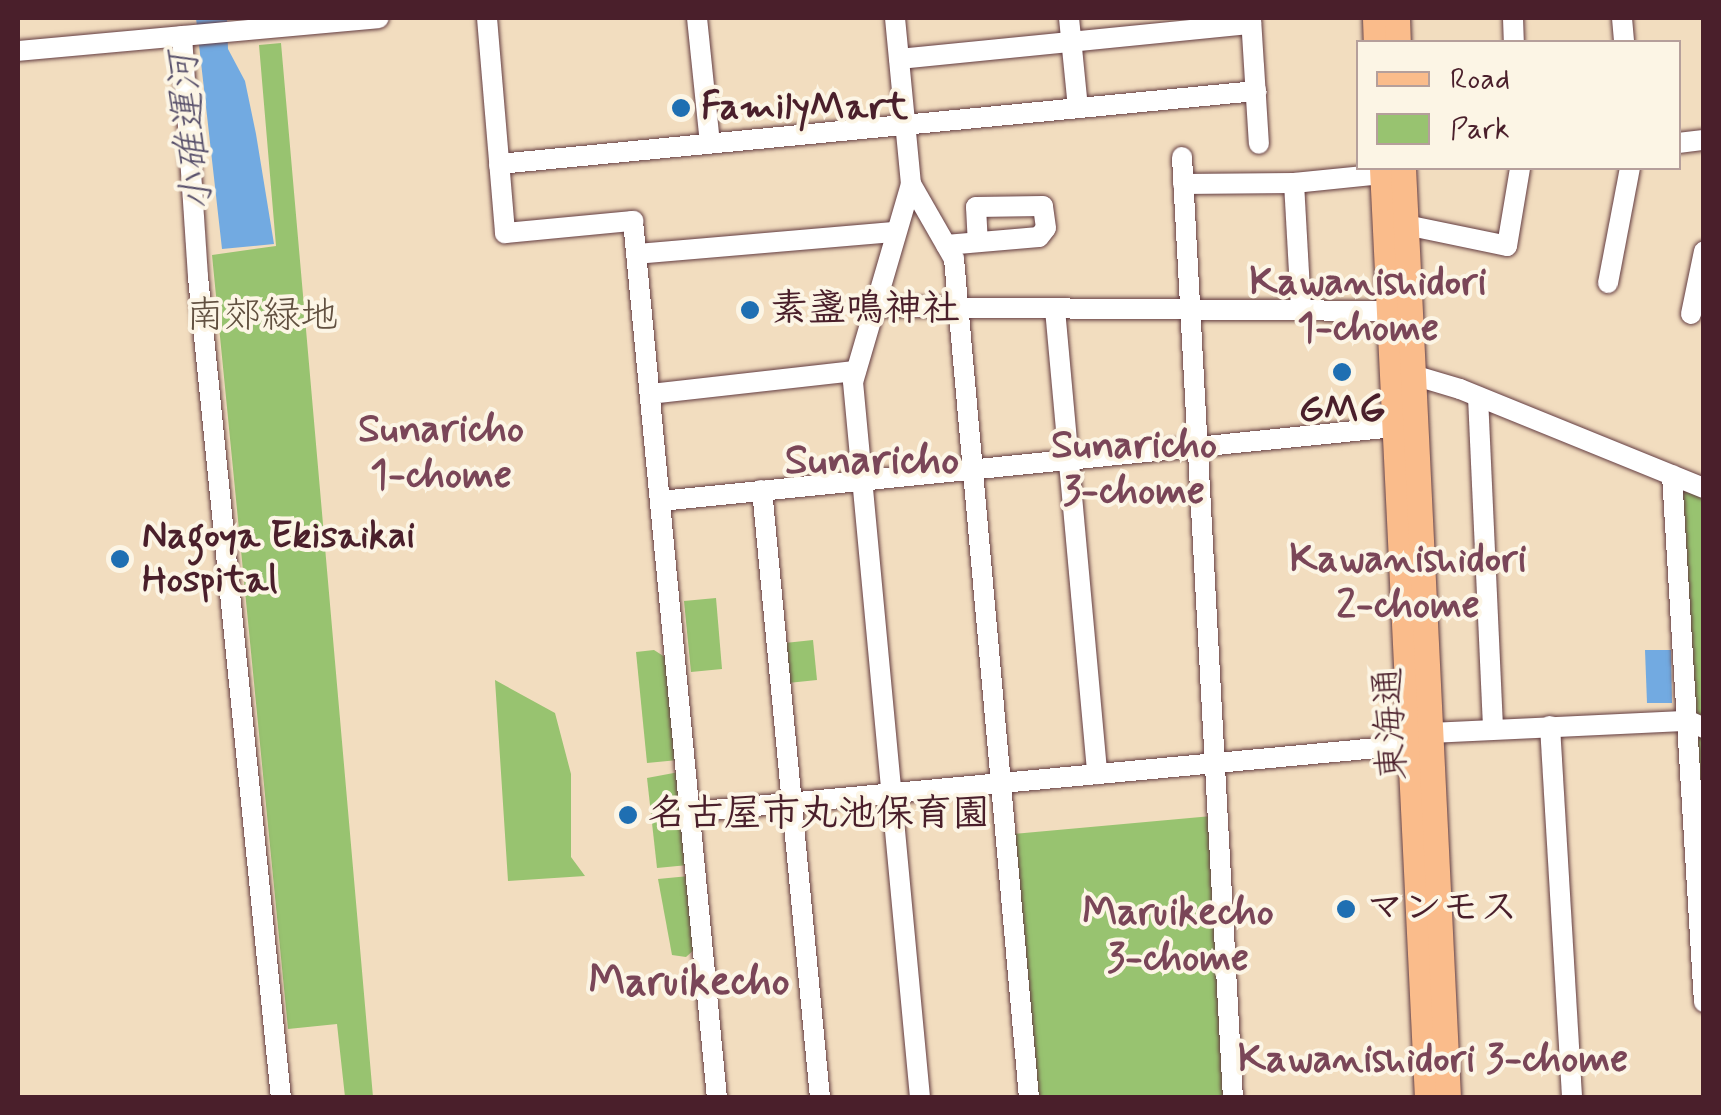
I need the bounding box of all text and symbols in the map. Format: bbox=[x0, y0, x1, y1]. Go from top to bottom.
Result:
legend bbox=[1356, 40, 1681, 170]
water label: 小碓運河 bbox=[160, 50, 224, 214]
text: Road bbox=[1450, 60, 1510, 99]
place label: FamilyMart bbox=[701, 85, 908, 131]
marker: FamilyMart bbox=[670, 97, 692, 119]
text: Park bbox=[1450, 110, 1510, 149]
district label: Kawanishidori 1-chome bbox=[1249, 259, 1487, 353]
place label: 素盞鳴神社 bbox=[770, 287, 960, 333]
park label: 南郊緑地 bbox=[186, 294, 338, 340]
marker: 素盞鳴神社 bbox=[739, 299, 761, 321]
marker: GMG bbox=[1331, 361, 1353, 383]
place label: GMG bbox=[1299, 388, 1385, 434]
district label: Sunaricho 1-chome bbox=[358, 406, 524, 500]
district label: Sunaricho 3-chome bbox=[1051, 422, 1217, 516]
district label: Sunaricho bbox=[785, 437, 959, 487]
place label: Nagoya Ekisaikai Hospital bbox=[142, 514, 415, 604]
district label: Kawanishidori 2-chome bbox=[1289, 536, 1527, 630]
marker: Nagoya Ekisaikai Hospital bbox=[107, 546, 133, 572]
street label: 東海通 bbox=[1366, 666, 1418, 782]
place label: 名古屋市丸池保育園 bbox=[648, 792, 990, 838]
marker: 名古屋市丸池保育園 bbox=[617, 804, 639, 826]
place label: マンモス bbox=[1366, 886, 1518, 932]
district label: Maruikecho 3-chome bbox=[1082, 889, 1274, 983]
marker: マンモス bbox=[1335, 898, 1357, 920]
district label: Maruikecho bbox=[588, 958, 790, 1008]
district label: Kawanishidori 3-chome bbox=[1238, 1036, 1628, 1084]

